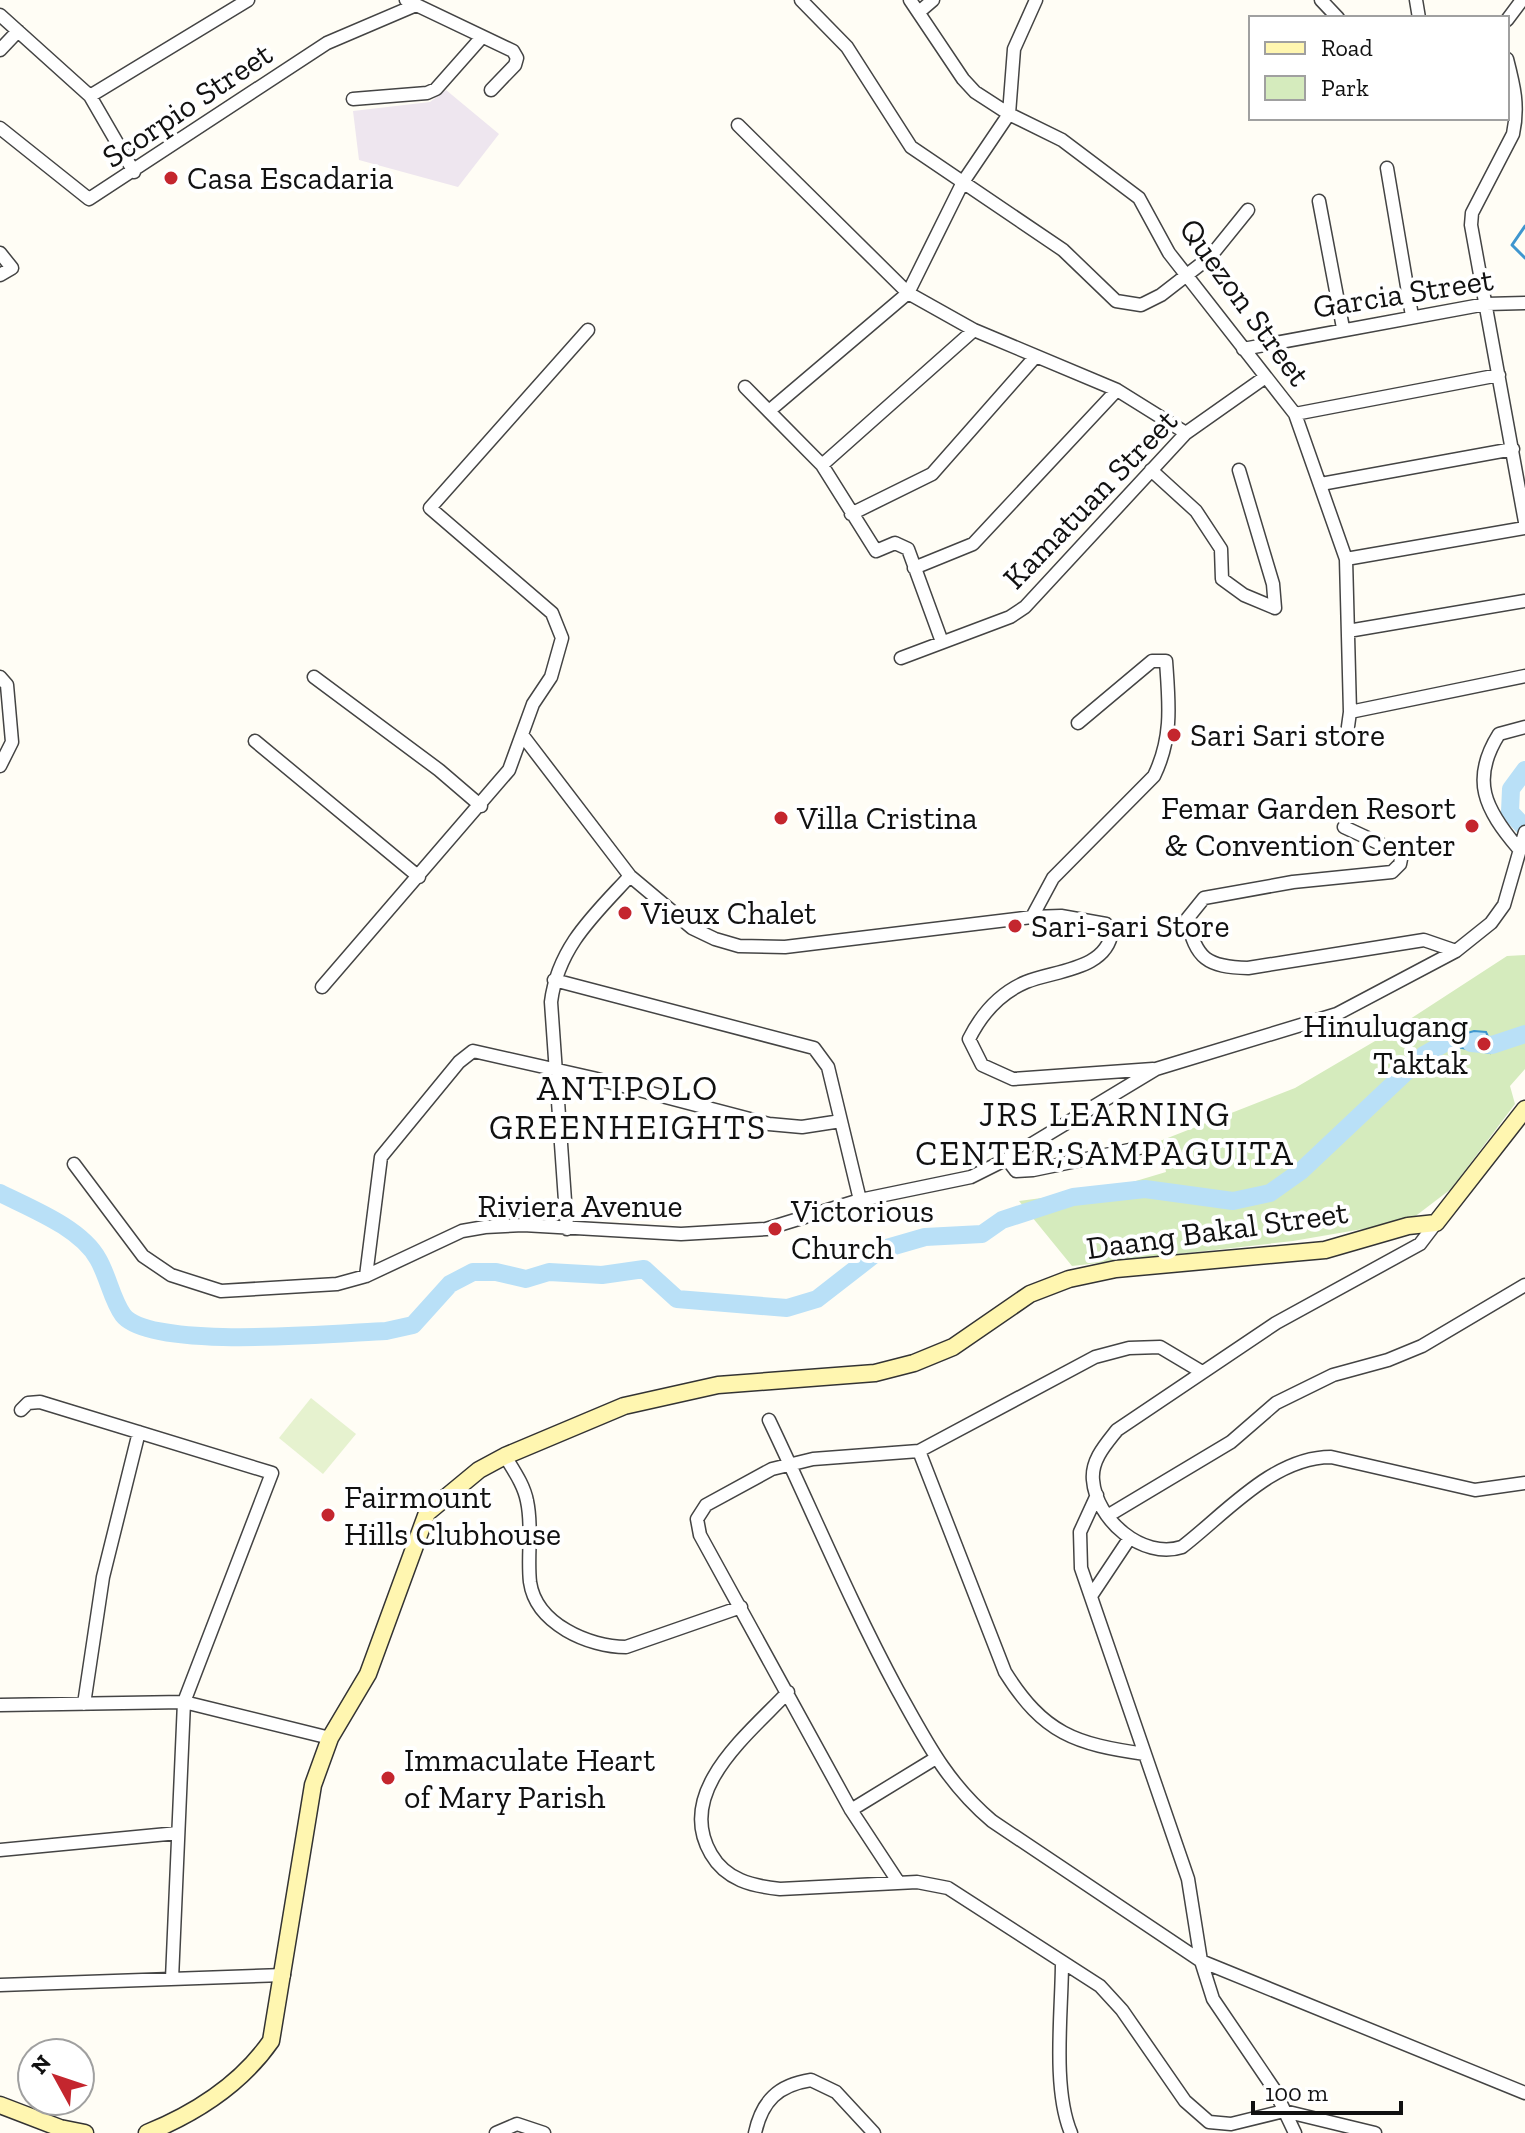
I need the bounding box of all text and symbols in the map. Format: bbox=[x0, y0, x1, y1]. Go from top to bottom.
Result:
legend bbox=[1249, 16, 1509, 120]
text: Road bbox=[1321, 33, 1373, 62]
street label: Scorpio Street bbox=[95, 34, 279, 176]
text: Park bbox=[1321, 73, 1369, 102]
place label: Casa Escadaria bbox=[187, 159, 394, 197]
marker: Casa Escadaria bbox=[162, 169, 180, 187]
street label: Quezon Street bbox=[1172, 211, 1319, 393]
street label: Garcia Street bbox=[1310, 260, 1496, 326]
street label: Kamatuan Street bbox=[995, 401, 1185, 596]
place label: Sari Sari store bbox=[1190, 716, 1385, 754]
marker: Sari Sari store bbox=[1165, 726, 1183, 744]
place label: Femar Garden Resort & Convention Center bbox=[1161, 789, 1456, 864]
place label: Villa Cristina bbox=[796, 799, 978, 837]
marker: Villa Cristina bbox=[772, 809, 790, 827]
marker: Femar Garden Resort & Convention Center bbox=[1463, 817, 1481, 835]
place label: Vieux Chalet bbox=[640, 894, 816, 932]
marker: Vieux Chalet bbox=[616, 904, 634, 922]
place label: Sari-sari Store bbox=[1031, 907, 1230, 945]
marker: Sari-sari Store bbox=[1006, 917, 1024, 935]
place label: Hinulugang Taktak bbox=[1303, 1007, 1468, 1082]
marker: Hinulugang Taktak bbox=[1475, 1035, 1493, 1053]
district label: ANTIPOLO GREENHEIGHTS bbox=[489, 1068, 767, 1148]
district label: JRS LEARNING CENTER;SAMPAGUITA bbox=[915, 1094, 1295, 1174]
street label: Riviera Avenue bbox=[477, 1187, 683, 1225]
place label: Victorious Church bbox=[790, 1192, 934, 1267]
street label: Daang Bakal Street bbox=[1084, 1193, 1350, 1267]
marker: Victorious Church bbox=[766, 1220, 784, 1238]
place label: Fairmount Hills Clubhouse bbox=[344, 1478, 561, 1553]
marker: Fairmount Hills Clubhouse bbox=[319, 1506, 337, 1524]
place label: Immaculate Heart of Mary Parish bbox=[404, 1741, 655, 1816]
marker: Immaculate Heart of Mary Parish bbox=[379, 1769, 397, 1787]
north arrow bbox=[16, 2037, 96, 2117]
text: N bbox=[25, 2049, 57, 2080]
scale bar bbox=[1253, 2065, 1401, 2115]
text: 100 m bbox=[1265, 2078, 1328, 2107]

